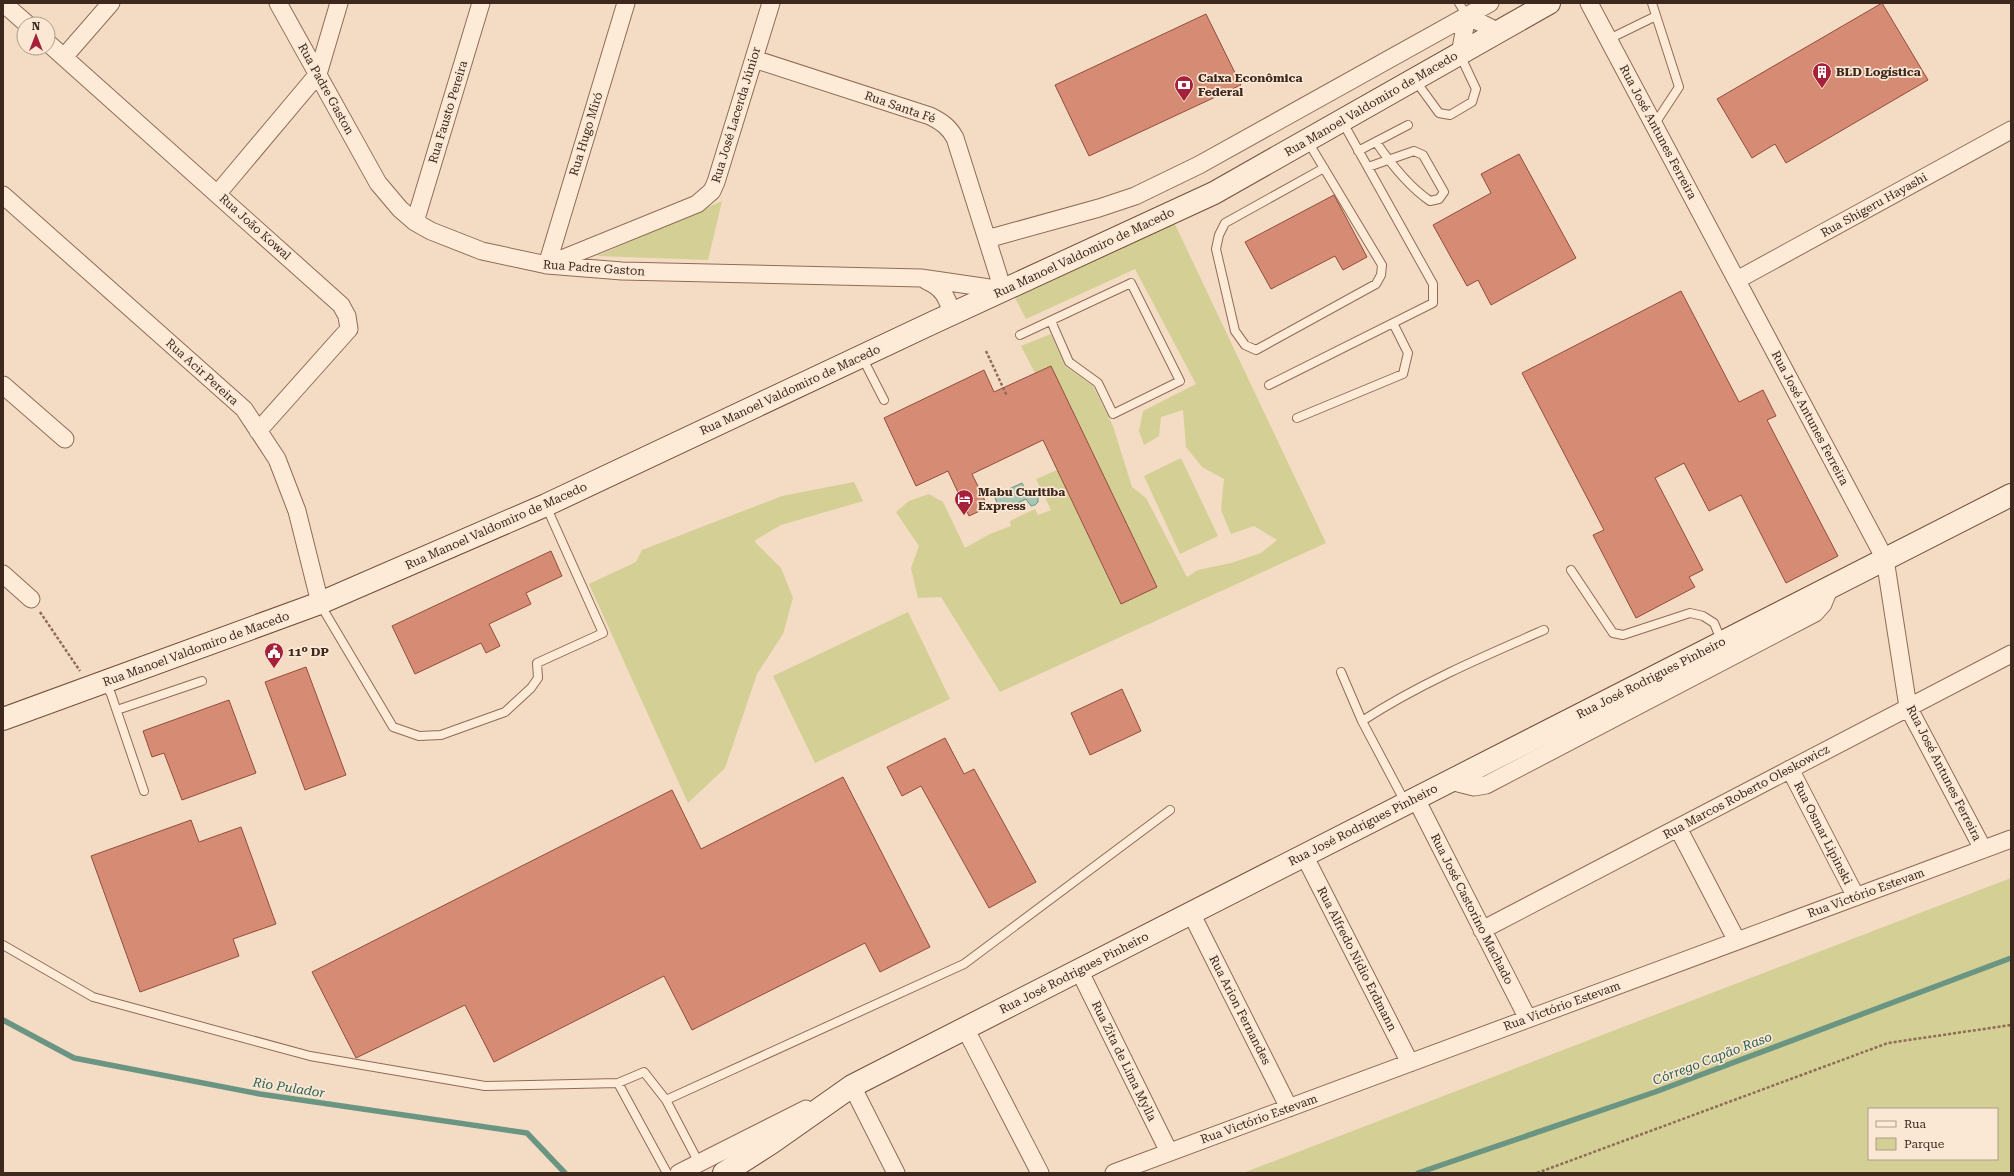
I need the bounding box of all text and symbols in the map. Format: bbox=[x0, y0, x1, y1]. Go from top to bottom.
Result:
north arrow bbox=[16, 16, 56, 56]
text: N bbox=[32, 20, 41, 33]
street label: Rua Padre Gaston bbox=[295, 41, 357, 137]
street label: Rua José Lacerda Júnior bbox=[709, 45, 763, 185]
street label: Rua Manoel Valdomiro de Macedo bbox=[1282, 49, 1460, 159]
street label: Rua Fausto Pereira bbox=[426, 58, 470, 165]
building icon: BLD Logística bbox=[1811, 61, 1833, 89]
street label: Rua José Antunes Ferreira bbox=[1617, 62, 1700, 202]
place label: BLD Logística bbox=[1836, 65, 1921, 79]
place label: Caixa Econômica Federal bbox=[1198, 71, 1303, 99]
bank icon: Caixa Econômica Federal bbox=[1173, 74, 1195, 102]
street label: Rua Santa Fé bbox=[863, 88, 938, 126]
street label: Rua Hugo Miró bbox=[567, 90, 605, 178]
street label: Rua Shigeru Hayashi bbox=[1818, 170, 1930, 240]
street label: Rua João Kowal bbox=[216, 191, 294, 263]
street label: Rua Manoel Valdomiro de Macedo bbox=[992, 205, 1176, 301]
street label: Rua Padre Gaston bbox=[543, 257, 646, 279]
street label: Rua Acir Pereira bbox=[163, 336, 241, 409]
street label: Rua Manoel Valdomiro de Macedo bbox=[698, 342, 882, 438]
street label: Rua José Antunes Ferreira bbox=[1769, 348, 1852, 488]
street label: Rua Manoel Valdomiro de Macedo bbox=[403, 479, 589, 573]
place label: Mabu Curitiba Express bbox=[978, 485, 1065, 513]
hotel icon: Mabu Curitiba Express bbox=[953, 488, 975, 516]
street label: Rua Manoel Valdomiro de Macedo bbox=[101, 609, 291, 689]
street label: Rua José Rodrigues Pinheiro bbox=[1574, 634, 1728, 722]
public building icon: 11º DP bbox=[263, 641, 285, 669]
place label: 11º DP bbox=[288, 645, 329, 659]
street label: Rua José Antunes Ferreira bbox=[1904, 703, 1985, 844]
street label: Rua Marcos Roberto Oleskowicz bbox=[1660, 742, 1832, 842]
street label: Rua Osmar Lipinski bbox=[1791, 779, 1855, 887]
street label: Rua José Rodrigues Pinheiro bbox=[1286, 781, 1440, 869]
street label: Rua José Castorino Machado bbox=[1428, 831, 1516, 987]
street label: Rua Victório Estevam bbox=[1806, 865, 1926, 921]
street label: Rua Alfredo Nídio Erdmann bbox=[1314, 885, 1400, 1034]
street label: Rua José Rodrigues Pinheiro bbox=[997, 929, 1151, 1017]
street label: Rua Arion Fernandes bbox=[1206, 953, 1274, 1067]
street label: Rua Victório Estevam bbox=[1502, 978, 1622, 1034]
street label: Rua Zita de Lima Mylla bbox=[1089, 999, 1159, 1124]
water label: Córrego Capão Raso bbox=[1651, 1029, 1774, 1088]
water label: Rio Pulador bbox=[251, 1074, 327, 1101]
street label: Rua Victório Estevam bbox=[1199, 1091, 1319, 1147]
legend bbox=[1868, 1108, 1998, 1160]
text: Rua bbox=[1904, 1117, 1927, 1131]
text: Parque bbox=[1904, 1137, 1945, 1151]

